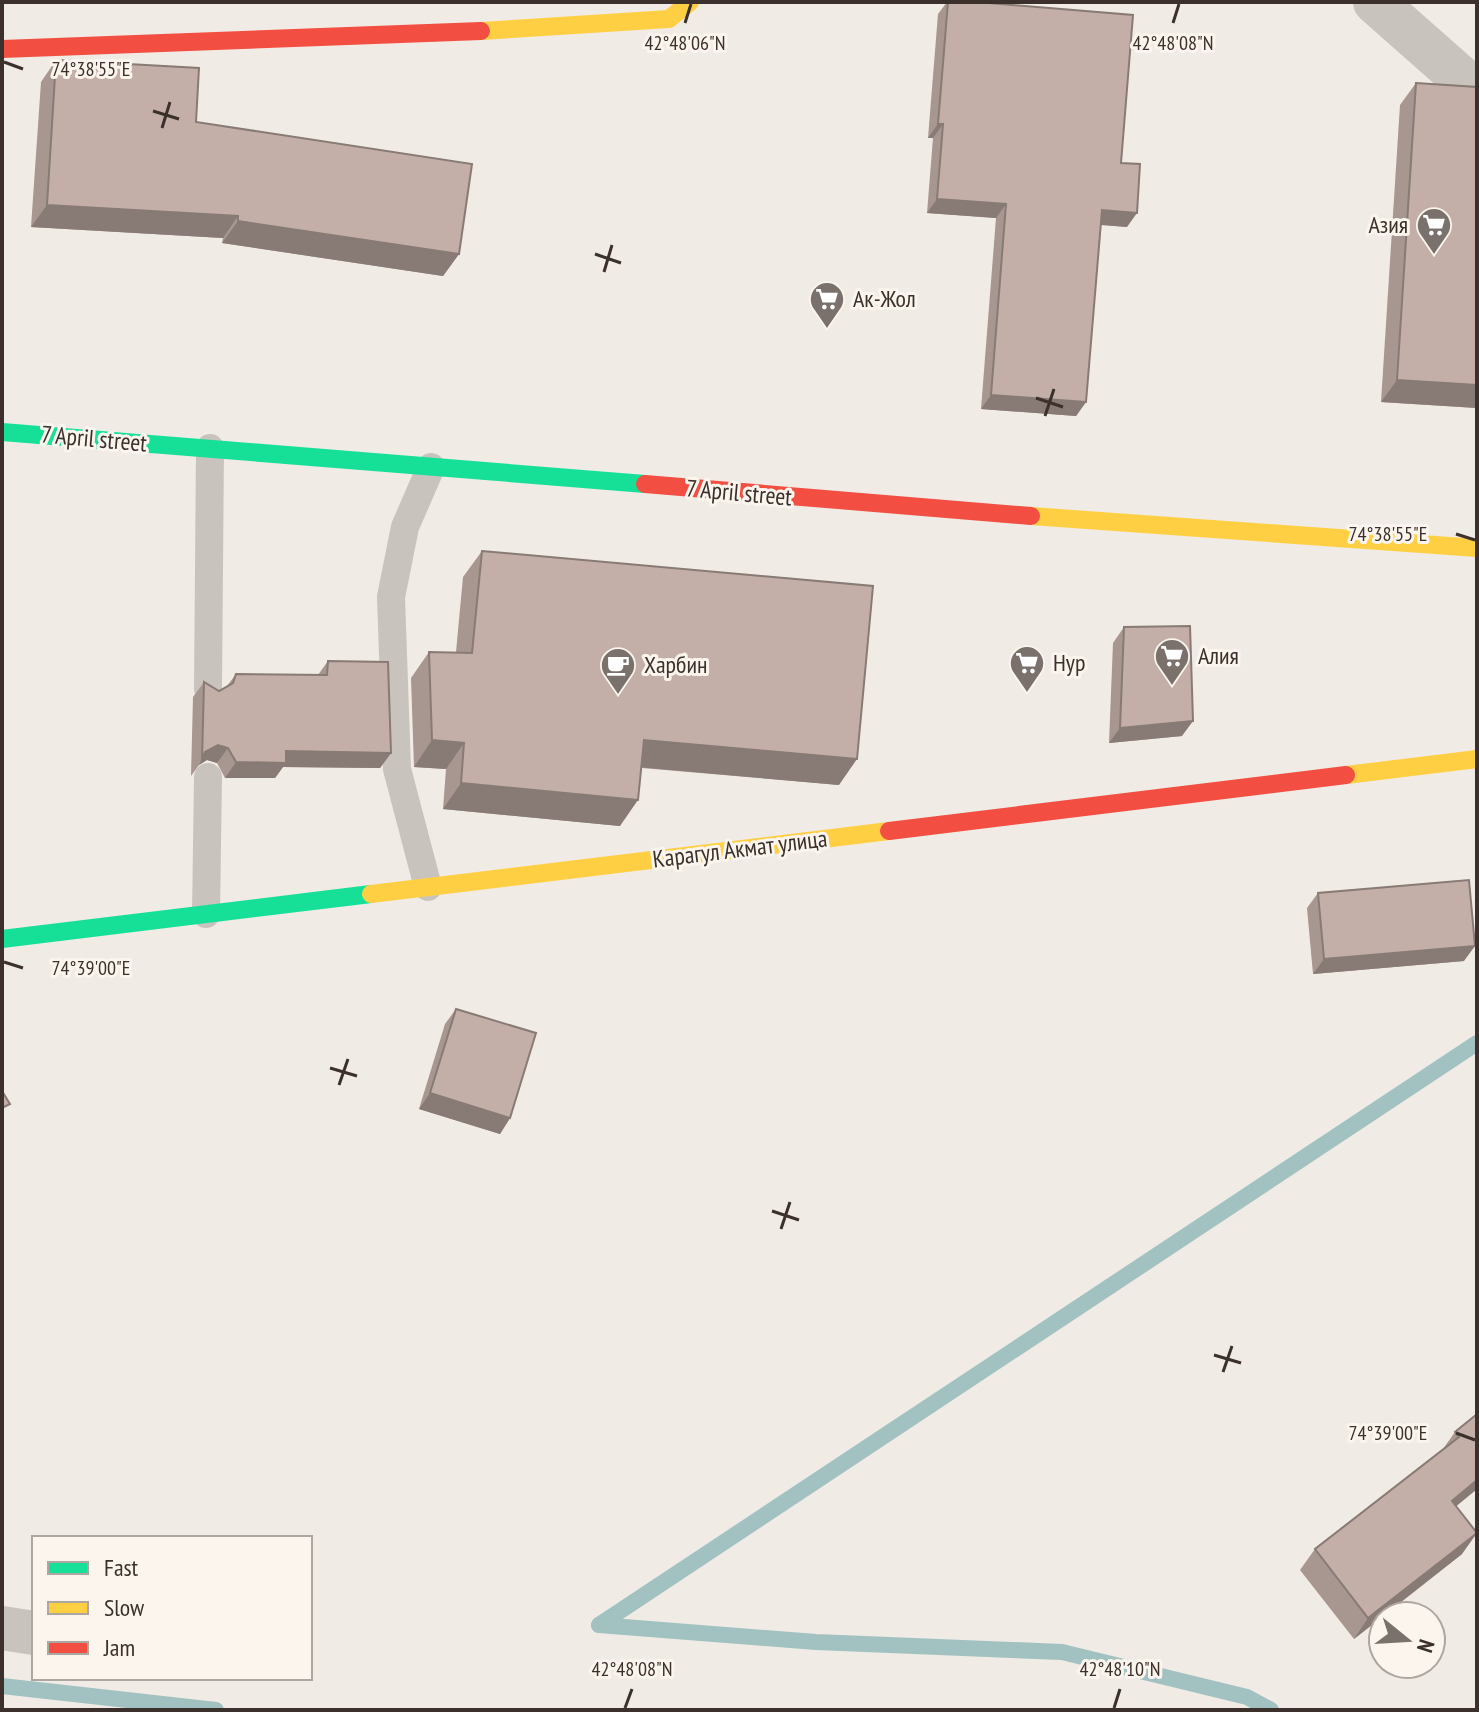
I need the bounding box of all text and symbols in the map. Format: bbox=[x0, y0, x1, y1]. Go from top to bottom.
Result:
text: 42°48'06"N bbox=[645, 30, 725, 56]
text: 42°48'08"N bbox=[1133, 30, 1213, 56]
text: 74°38'55"E bbox=[52, 56, 130, 82]
supermarket icon: Азия bbox=[1415, 206, 1453, 256]
place label: Азия bbox=[1368, 209, 1408, 240]
supermarket icon: Ак-Жол bbox=[808, 280, 846, 330]
place label: Ак-Жол bbox=[853, 283, 916, 314]
street label: 7 April street bbox=[40, 418, 149, 459]
street label: 7 April street bbox=[685, 472, 794, 513]
text: 74°38'55"E bbox=[1349, 521, 1427, 547]
supermarket icon: Алия bbox=[1153, 637, 1191, 687]
place label: Алия bbox=[1198, 640, 1239, 671]
supermarket icon: Нур bbox=[1008, 644, 1046, 694]
cafe icon: Харбин bbox=[599, 646, 637, 696]
place label: Нур bbox=[1053, 647, 1085, 678]
place label: Харбин bbox=[644, 649, 707, 680]
street label: Карагул Акмат улица bbox=[651, 822, 829, 875]
text: 74°39'00"E bbox=[52, 955, 130, 981]
text: 74°39'00"E bbox=[1349, 1420, 1427, 1446]
legend bbox=[32, 1536, 312, 1680]
text: Fast bbox=[104, 1552, 139, 1583]
text: Slow bbox=[104, 1592, 145, 1623]
north arrow bbox=[1367, 1600, 1447, 1680]
text: Jam bbox=[103, 1632, 135, 1663]
text: N bbox=[1411, 1636, 1441, 1656]
text: 42°48'08"N bbox=[592, 1656, 672, 1682]
text: 42°48'10"N bbox=[1080, 1656, 1160, 1682]

